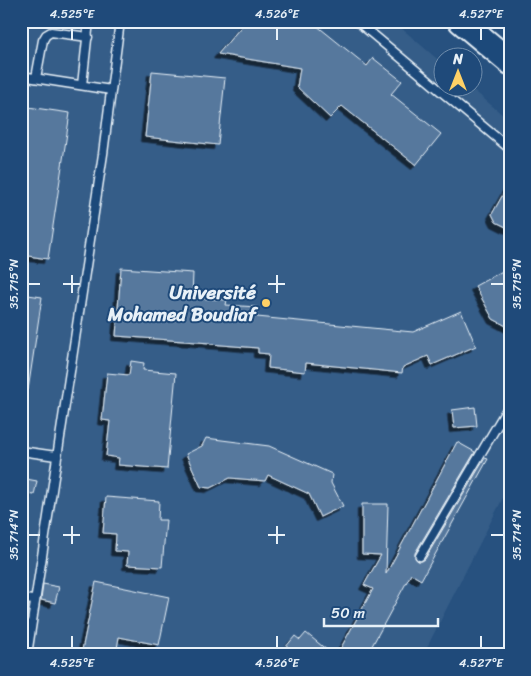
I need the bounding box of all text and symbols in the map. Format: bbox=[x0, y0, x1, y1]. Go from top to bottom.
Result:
text: 4.525°E bbox=[50, 3, 96, 25]
text: 4.526°E bbox=[255, 3, 300, 25]
text: 4.527°E bbox=[459, 3, 504, 25]
text: N bbox=[452, 47, 463, 72]
north arrow bbox=[434, 48, 484, 98]
text: 35.715°N bbox=[3, 258, 25, 309]
text: 35.715°N bbox=[506, 258, 528, 309]
place label: Université Mohamed Boudiaf bbox=[107, 276, 259, 331]
marker: Université Mohamed Boudiaf bbox=[260, 297, 272, 309]
text: 35.714°N bbox=[3, 509, 25, 560]
text: 35.714°N bbox=[506, 509, 528, 560]
scale bar bbox=[324, 596, 437, 628]
text: 50 m bbox=[331, 600, 366, 626]
text: 4.525°E bbox=[50, 652, 96, 674]
text: 4.526°E bbox=[255, 652, 300, 674]
text: 4.527°E bbox=[459, 652, 504, 674]

